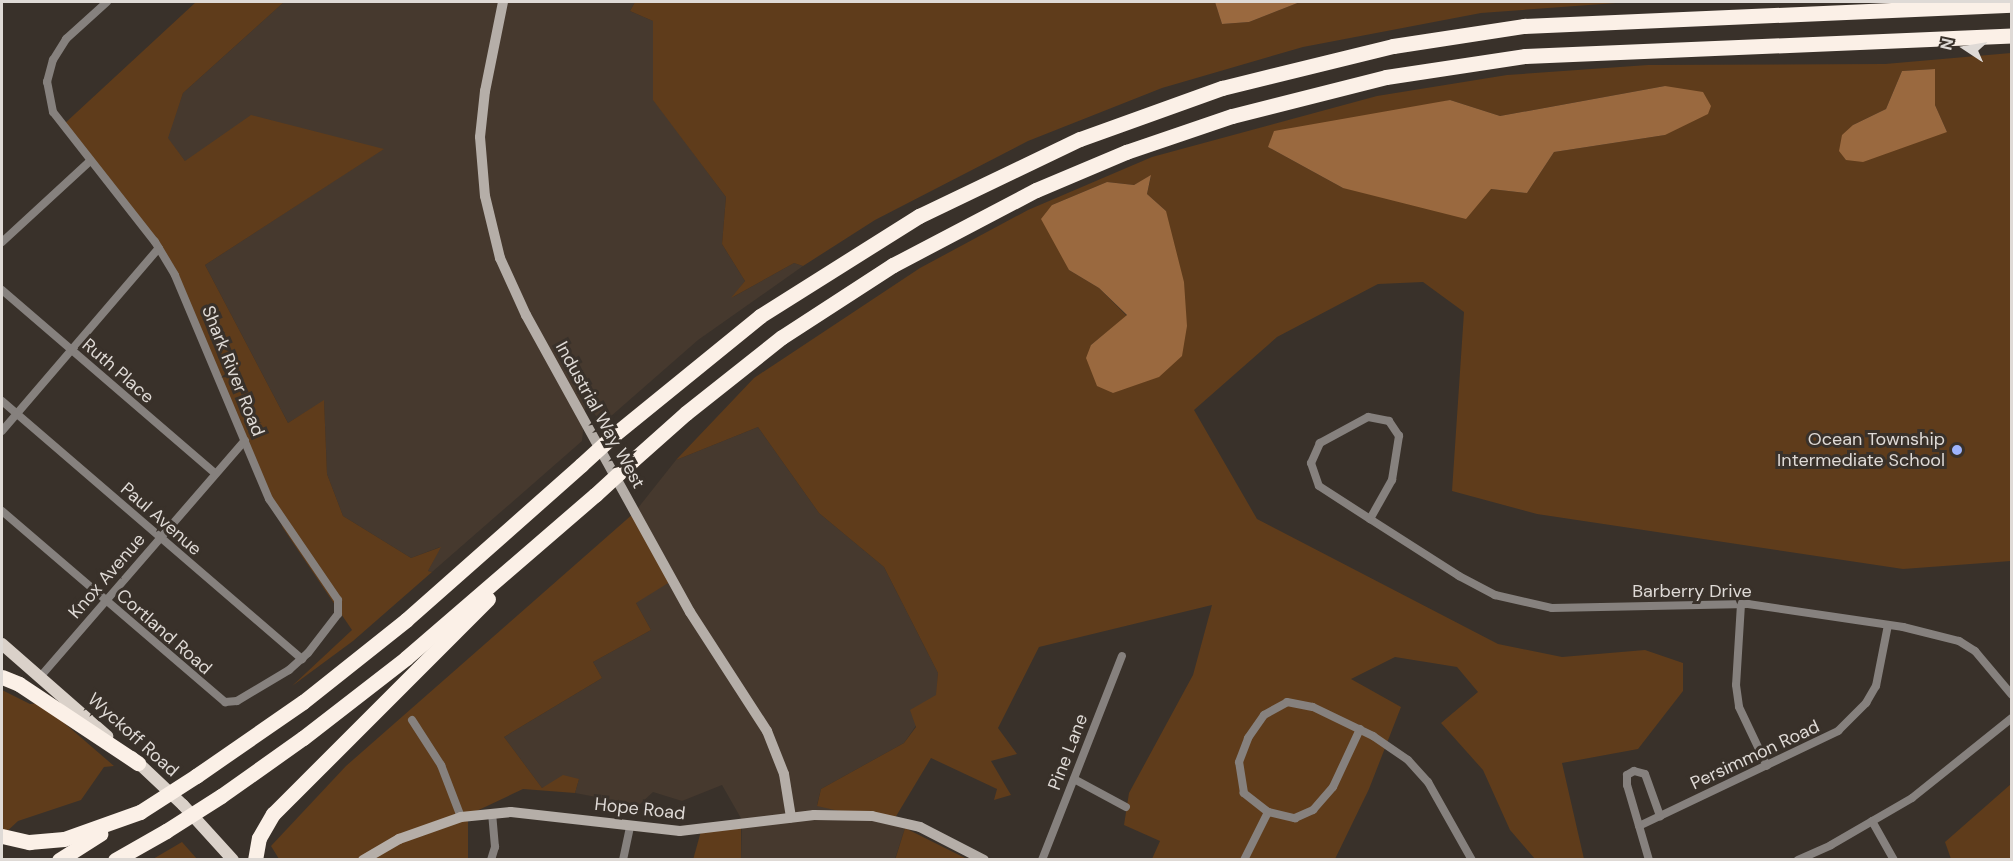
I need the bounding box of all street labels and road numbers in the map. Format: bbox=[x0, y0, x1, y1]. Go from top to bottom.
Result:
street label: Shark River Road bbox=[197, 303, 269, 439]
street label: Ruth Place bbox=[78, 334, 158, 408]
street label: Industrial Way West bbox=[551, 338, 649, 492]
street label: Paul Avenue bbox=[116, 478, 206, 560]
street label: Knox Avenue bbox=[64, 529, 150, 623]
street label: Barberry Drive bbox=[1632, 580, 1752, 602]
street label: Cortland Road bbox=[112, 585, 216, 679]
street label: Wyckoff Road bbox=[83, 689, 183, 781]
street label: Pine Lane bbox=[1044, 711, 1092, 793]
street label: Persimmon Road bbox=[1687, 716, 1823, 794]
street label: Hope Road bbox=[594, 793, 686, 825]

